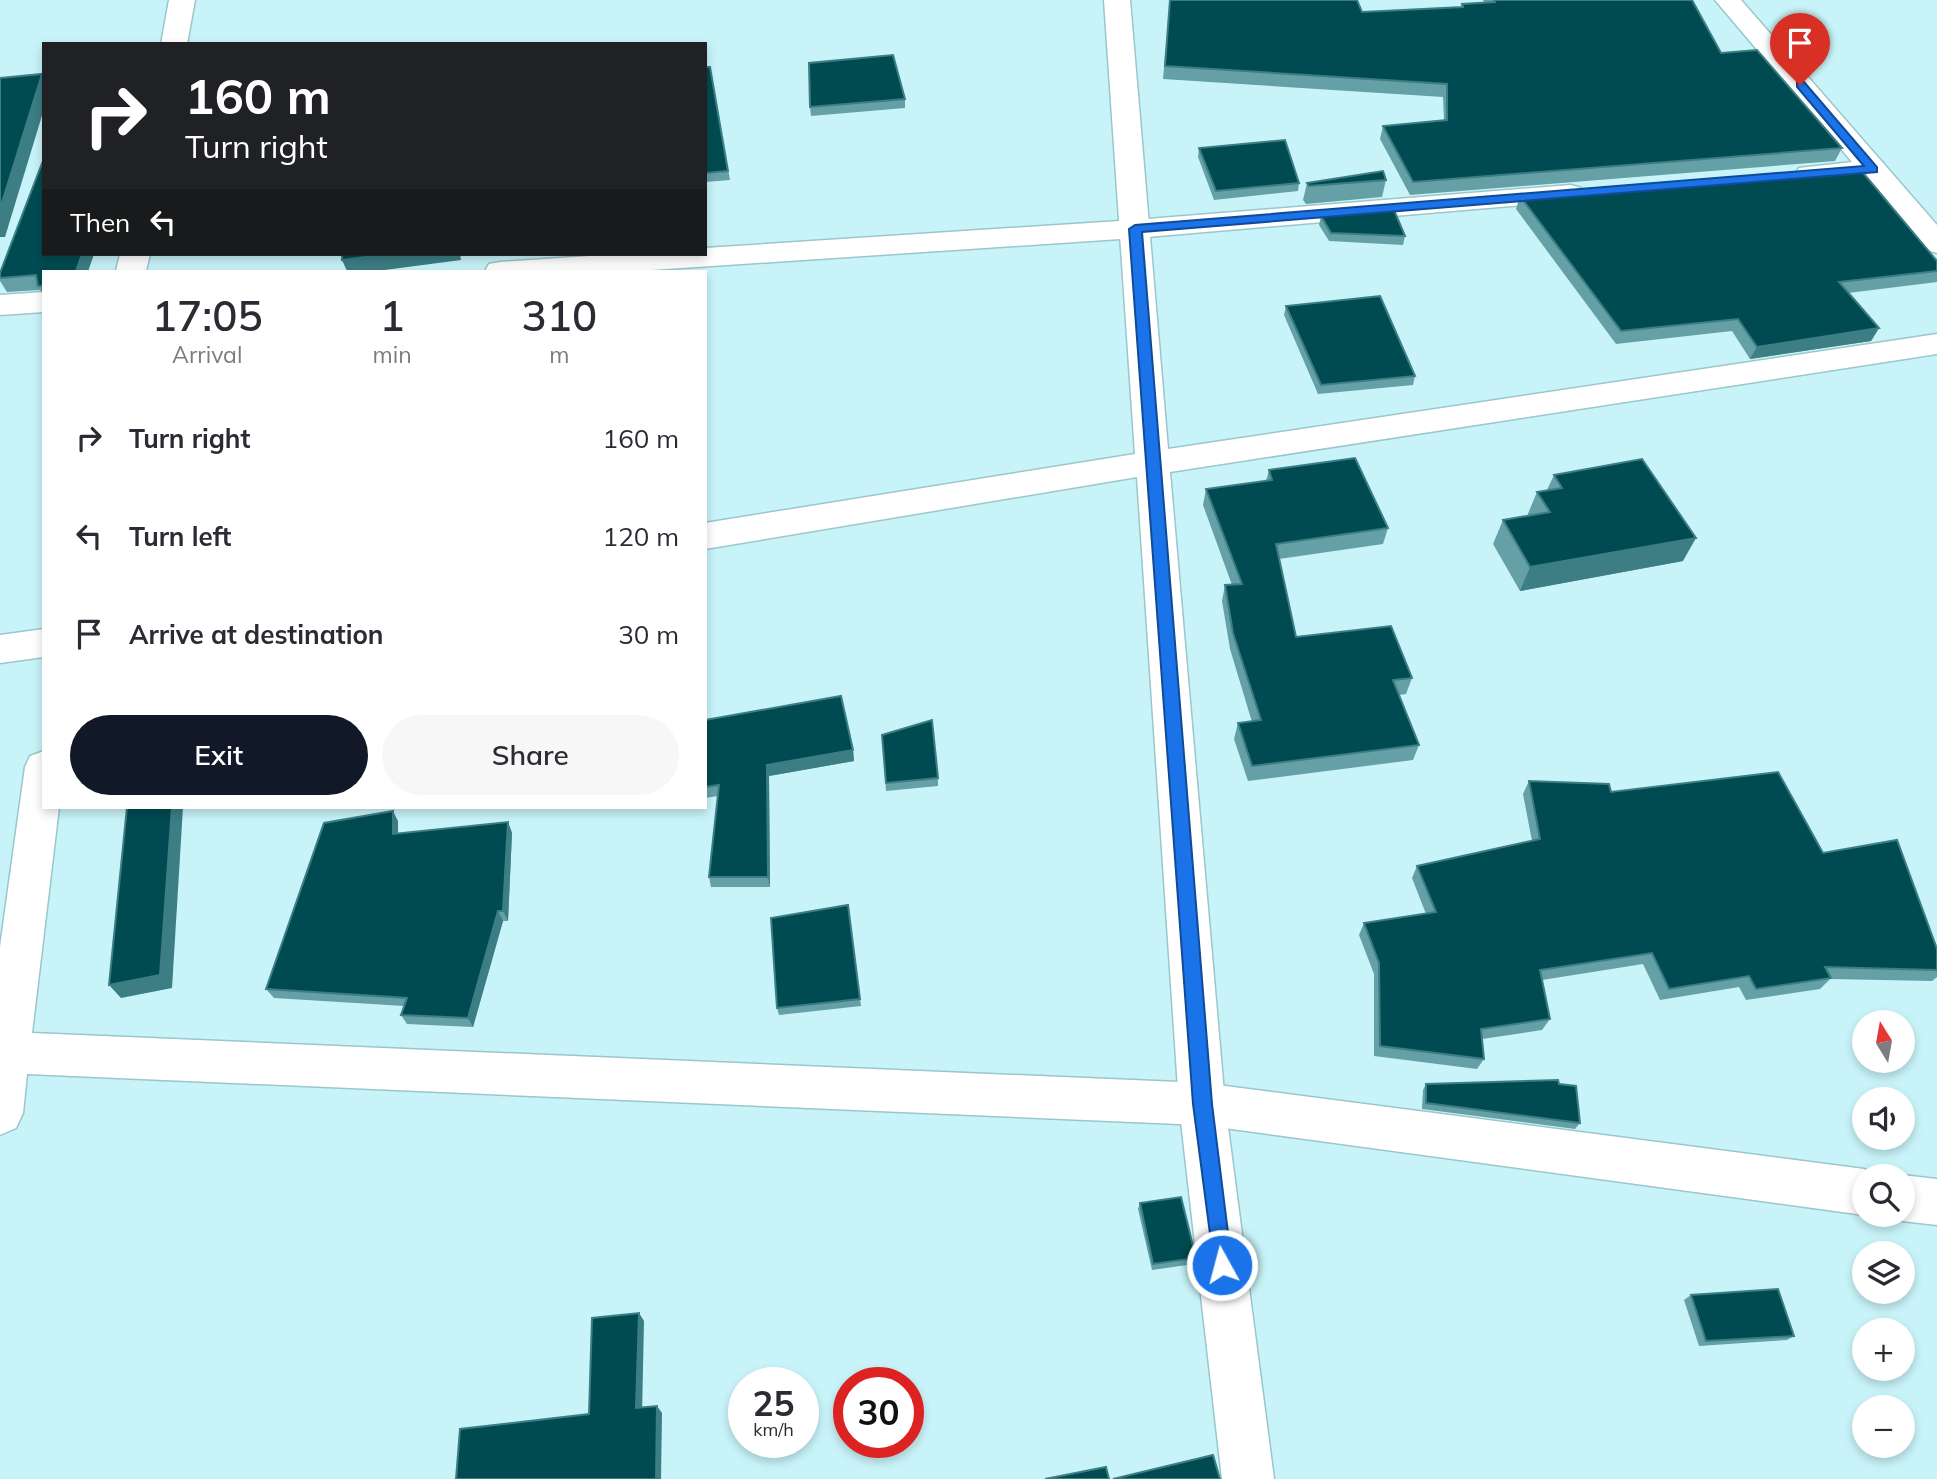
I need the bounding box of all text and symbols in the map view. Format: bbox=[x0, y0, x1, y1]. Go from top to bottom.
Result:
pin bbox=[1770, 13, 1830, 85]
icon: arrive bbox=[1781, 24, 1819, 62]
text: 160 m bbox=[185, 65, 331, 126]
icon: right bbox=[70, 70, 161, 161]
text: Turn right bbox=[185, 126, 328, 166]
icon: left bbox=[144, 203, 182, 241]
text: Then bbox=[70, 206, 130, 239]
text: 17:05 bbox=[152, 289, 263, 342]
text: 1 bbox=[379, 289, 405, 342]
text: 310 bbox=[522, 289, 597, 342]
text: Arrival bbox=[172, 340, 242, 369]
text: min bbox=[372, 340, 412, 369]
text: m bbox=[549, 340, 569, 369]
icon: right bbox=[70, 419, 108, 457]
text: Turn right bbox=[129, 422, 250, 455]
text: 160 m bbox=[603, 422, 679, 455]
icon: left bbox=[70, 517, 108, 555]
text: Turn left bbox=[129, 520, 231, 553]
text: 120 m bbox=[603, 520, 679, 553]
icon: arrive bbox=[70, 615, 108, 653]
text: Arrive at destination bbox=[129, 618, 384, 651]
text: 30 m bbox=[618, 618, 679, 651]
button: Exit bbox=[70, 715, 368, 795]
button: Share bbox=[382, 715, 679, 795]
north arrow bbox=[1852, 1010, 1914, 1073]
map controls bbox=[1852, 1010, 1915, 1458]
button: sound bbox=[1852, 1087, 1915, 1150]
button: search bbox=[1852, 1164, 1915, 1227]
position arrow bbox=[1185, 1228, 1259, 1302]
button: layers bbox=[1852, 1241, 1915, 1304]
button: + bbox=[1852, 1318, 1915, 1381]
speed limit sign: 30 bbox=[833, 1367, 924, 1458]
text: 25 bbox=[752, 1381, 795, 1425]
button: − bbox=[1852, 1395, 1915, 1458]
text: km/h bbox=[753, 1418, 794, 1441]

